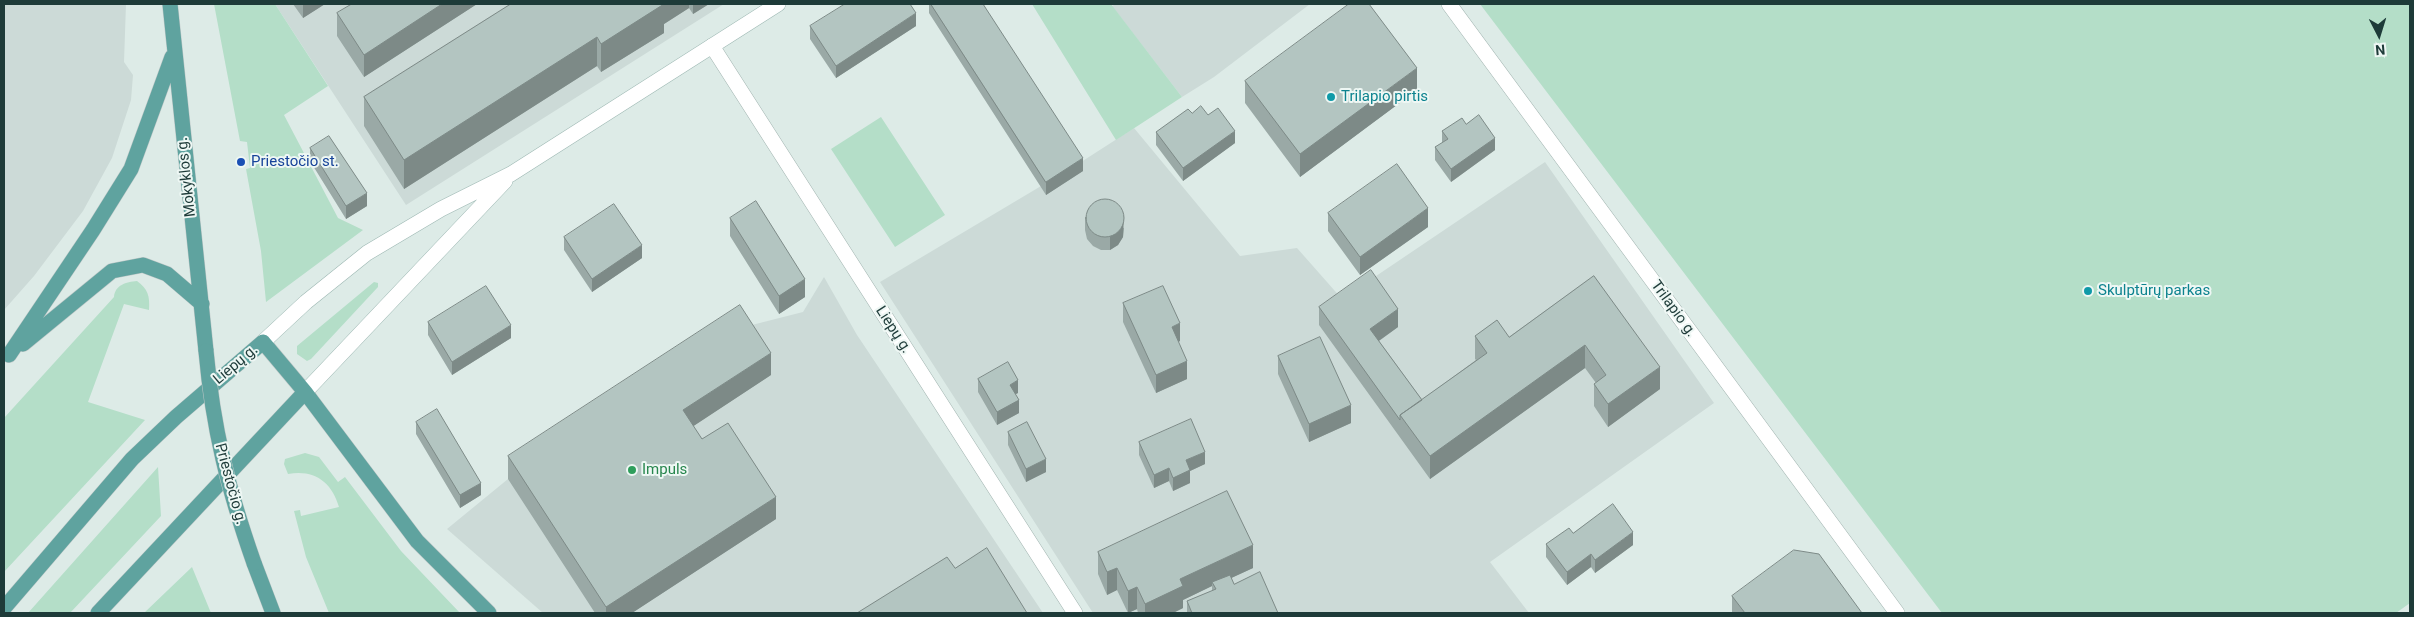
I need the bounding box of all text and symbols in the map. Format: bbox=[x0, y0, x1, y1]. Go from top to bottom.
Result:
north arrow bbox=[2354, 10, 2404, 60]
text: N bbox=[2375, 42, 2386, 58]
place label: Trilapio pirtis bbox=[1341, 88, 1428, 106]
marker: Trilapio pirtis bbox=[1325, 91, 1337, 103]
street label: Mokyklos g. bbox=[174, 136, 200, 218]
place label: Priestočio st. bbox=[251, 153, 339, 171]
marker: Priestočio st. bbox=[235, 156, 247, 168]
street label: Trilapio g. bbox=[1646, 277, 1700, 341]
place label: Skulptūrų parkas bbox=[2098, 282, 2210, 300]
marker: Skulptūrų parkas bbox=[2082, 285, 2094, 297]
street label: Liepų g. bbox=[871, 303, 915, 357]
street label: Liepų g. bbox=[210, 341, 262, 389]
street label: Priestočio g. bbox=[211, 441, 249, 527]
place label: Impuls bbox=[642, 461, 687, 479]
marker: Impuls bbox=[626, 464, 638, 476]

